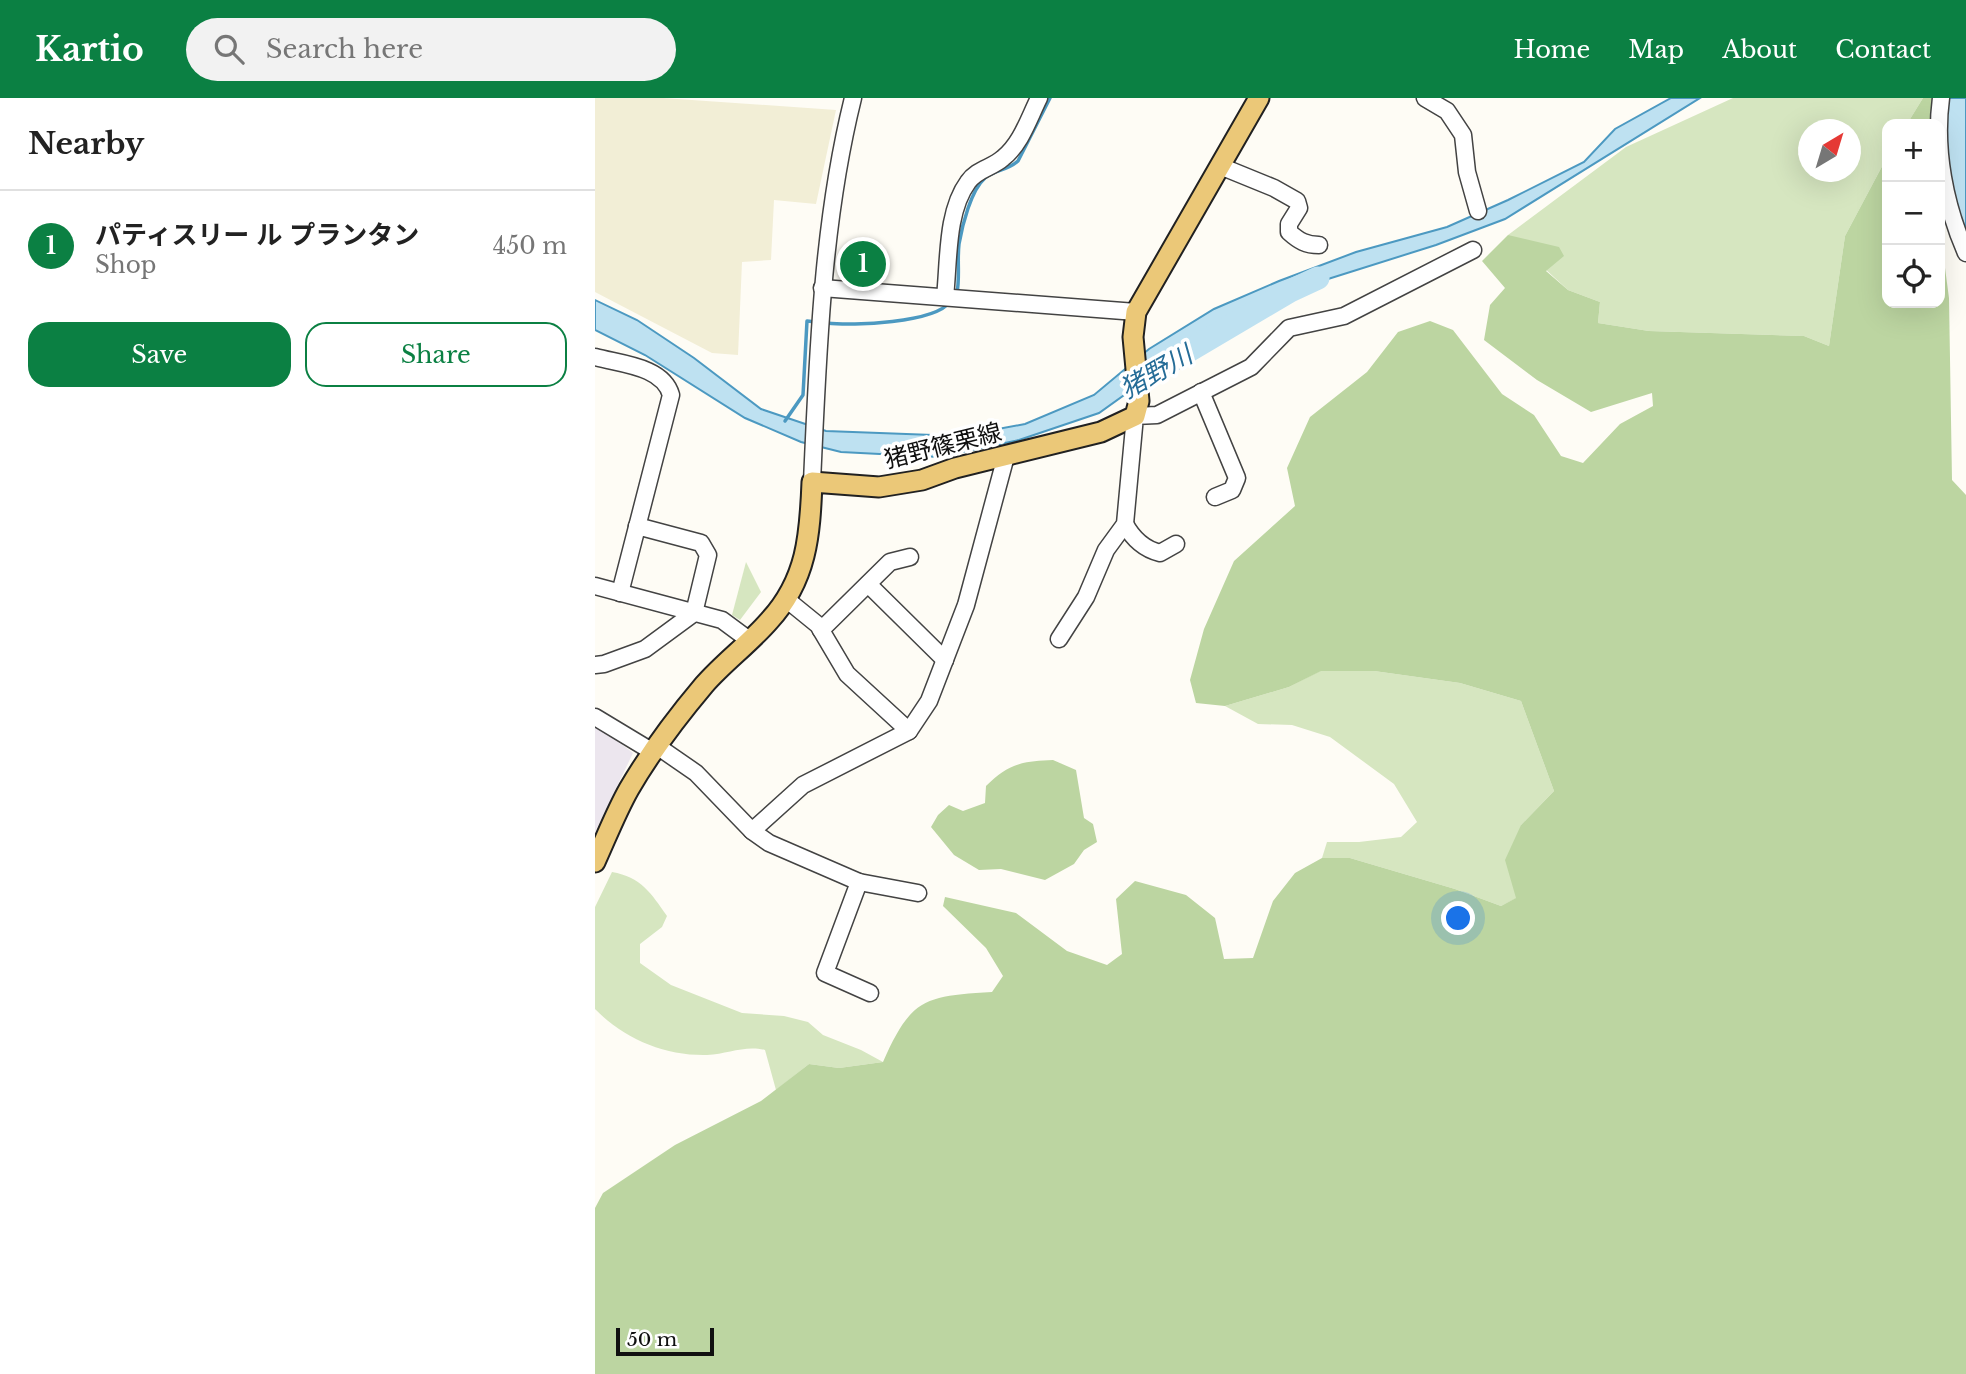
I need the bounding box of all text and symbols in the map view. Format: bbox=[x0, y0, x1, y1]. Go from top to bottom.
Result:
search box bbox=[186, 18, 676, 81]
text: Kartio bbox=[35, 29, 144, 70]
icon: search bbox=[210, 30, 248, 68]
text: Search here bbox=[266, 33, 423, 65]
text: Home bbox=[1514, 35, 1590, 64]
text: Map bbox=[1628, 35, 1684, 64]
text: About bbox=[1722, 35, 1797, 64]
text: Contact bbox=[1835, 35, 1931, 64]
north arrow bbox=[1798, 119, 1861, 182]
map controls bbox=[1882, 119, 1945, 308]
button: + bbox=[1882, 119, 1945, 182]
text: Nearby bbox=[28, 125, 144, 162]
button: − bbox=[1882, 182, 1945, 245]
text: パティスリー ル プランタン bbox=[95, 219, 419, 251]
text: 1 bbox=[46, 232, 56, 260]
text: 450 m bbox=[493, 232, 567, 260]
pin: 1 bbox=[840, 238, 886, 290]
button: locate bbox=[1882, 245, 1945, 308]
text: Shop bbox=[95, 251, 156, 279]
button: Save bbox=[28, 322, 291, 387]
button: Share bbox=[305, 322, 567, 387]
water label: 猪野川 bbox=[1114, 337, 1200, 405]
street label: 猪野篠栗線 bbox=[881, 417, 1005, 474]
your location bbox=[1441, 901, 1475, 935]
scale bar bbox=[616, 1325, 714, 1357]
text: 50 m bbox=[627, 1328, 677, 1351]

